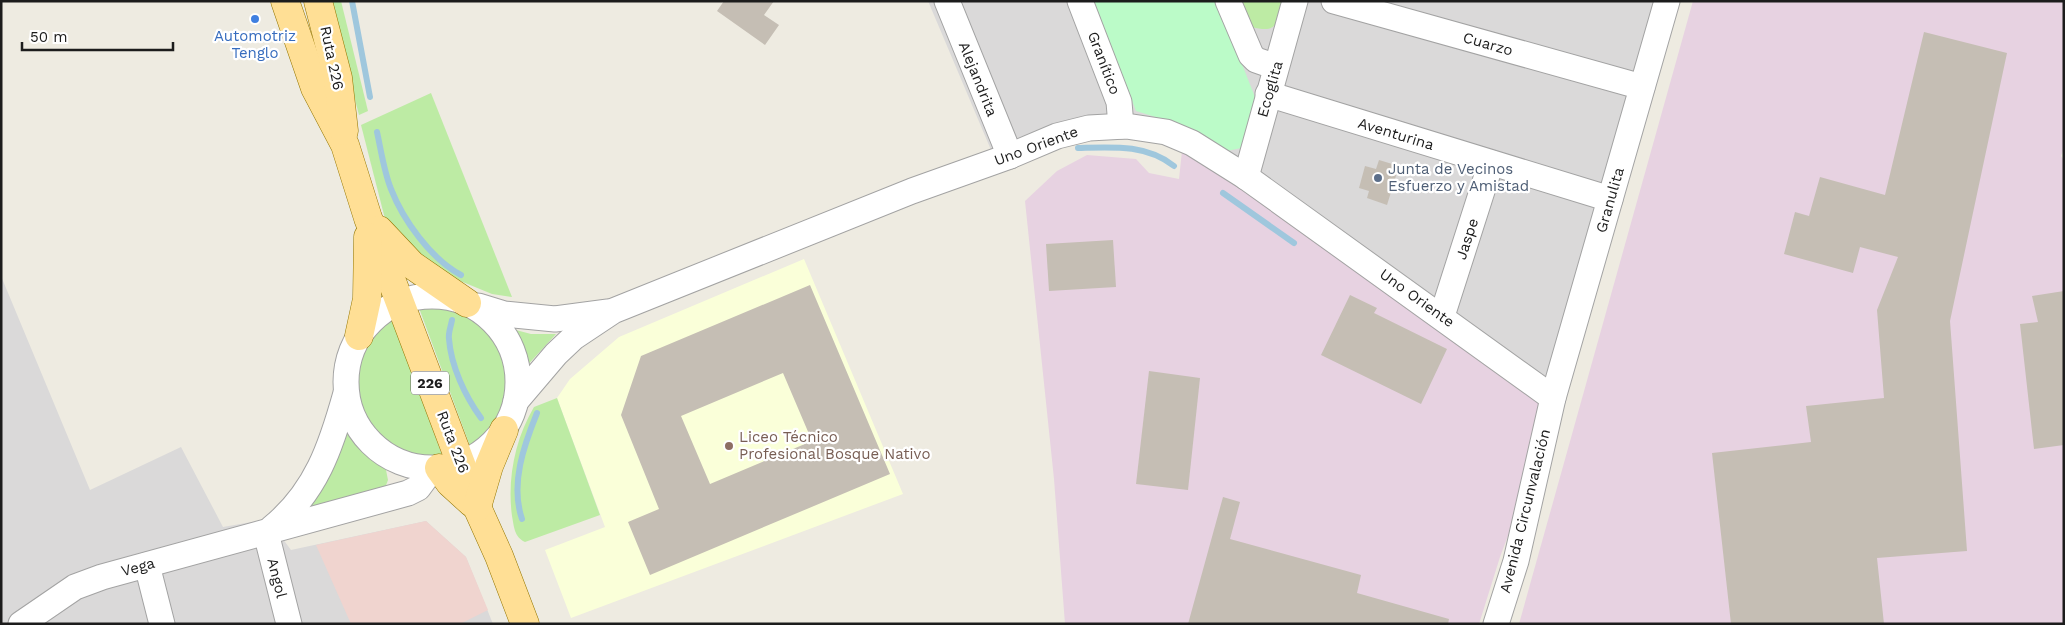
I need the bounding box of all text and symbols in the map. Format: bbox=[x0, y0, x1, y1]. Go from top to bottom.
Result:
marker: Automotriz Tenglo bbox=[249, 13, 261, 25]
scale bar bbox=[22, 20, 174, 52]
street label: Ruta 226 bbox=[316, 24, 348, 92]
place label: Automotriz Tenglo bbox=[214, 27, 296, 62]
text: 50 m bbox=[30, 28, 67, 46]
street label: Cuarzo bbox=[1461, 28, 1515, 60]
street label: Granítico bbox=[1084, 29, 1124, 97]
street label: Alejandrita bbox=[955, 39, 1001, 120]
street label: Ecoglita bbox=[1253, 58, 1287, 119]
street label: Aventurina bbox=[1356, 114, 1437, 154]
street label: Uno Oriente bbox=[992, 122, 1080, 170]
place label: Junta de Vecinos Esfuerzo y Amistad bbox=[1388, 160, 1529, 195]
street label: Granulita bbox=[1592, 165, 1628, 235]
marker: Junta de Vecinos Esfuerzo y Amistad bbox=[1372, 172, 1384, 184]
street label: Jaspe bbox=[1452, 216, 1482, 262]
street label: Uno Oriente bbox=[1376, 265, 1458, 331]
road number: 226 bbox=[411, 372, 449, 394]
street label: Ruta 226 bbox=[433, 408, 473, 476]
street label: Avenida Circunvalación bbox=[1496, 427, 1554, 595]
place label: Liceo Técnico Profesional Bosque Nativo bbox=[739, 428, 930, 463]
marker: Liceo Técnico Profesional Bosque Nativo bbox=[723, 440, 735, 452]
street label: Vega bbox=[119, 554, 157, 580]
street label: Angol bbox=[263, 556, 291, 600]

